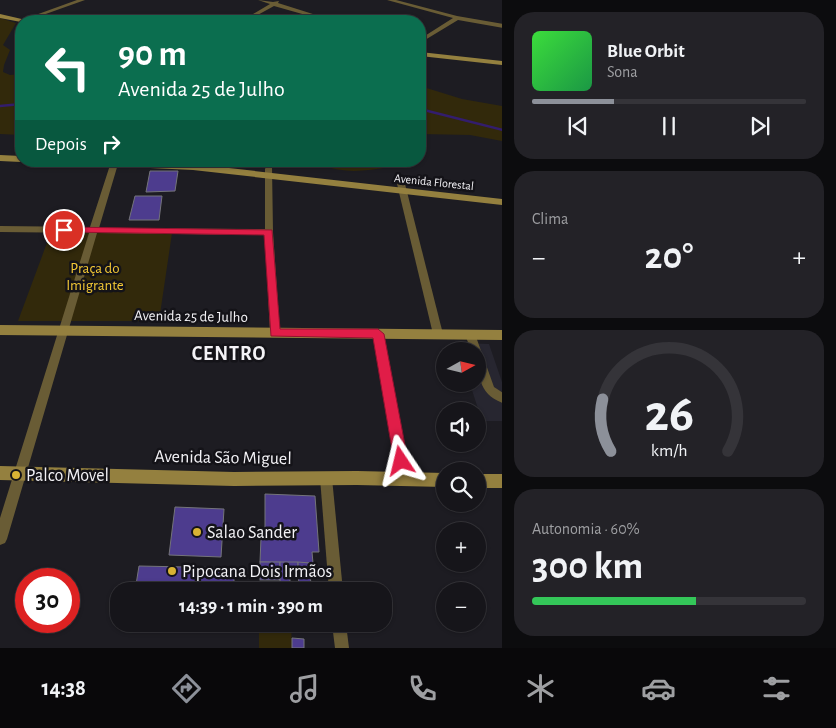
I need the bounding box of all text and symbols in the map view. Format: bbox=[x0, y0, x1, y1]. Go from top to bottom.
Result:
icon: left bbox=[35, 35, 100, 100]
text: 90 m bbox=[118, 37, 187, 72]
text: Blue Orbit bbox=[607, 42, 685, 61]
text: Sona bbox=[607, 64, 638, 80]
text: Avenida 25 de Julho bbox=[118, 78, 285, 100]
icon: previous bbox=[564, 112, 592, 140]
icon: pause bbox=[655, 112, 683, 140]
icon: next bbox=[746, 112, 774, 140]
icon: right bbox=[97, 130, 125, 158]
text: Depois bbox=[35, 135, 87, 154]
street label: Avenida Florestal bbox=[394, 172, 474, 192]
pin bbox=[43, 209, 85, 251]
text: Clima bbox=[532, 211, 568, 227]
icon: arrive bbox=[50, 216, 78, 244]
text: 20° bbox=[645, 238, 693, 276]
text: − bbox=[532, 244, 545, 272]
text: + bbox=[793, 244, 806, 272]
park label: Praça do Imigrante bbox=[66, 261, 124, 293]
street label: Avenida 25 de Julho bbox=[134, 308, 248, 325]
north arrow bbox=[436, 342, 486, 392]
map controls bbox=[436, 342, 486, 632]
district label: CENTRO bbox=[192, 344, 266, 364]
text: 26 bbox=[644, 388, 694, 440]
button: sound bbox=[436, 402, 486, 452]
position arrow bbox=[374, 434, 426, 486]
text: km/h bbox=[651, 442, 687, 460]
street label: Avenida São Miguel bbox=[154, 448, 292, 468]
button: search bbox=[436, 462, 486, 512]
place label: Palco Movel bbox=[26, 467, 109, 485]
marker: Palco Movel bbox=[10, 469, 22, 481]
text: Autonomia · 60% bbox=[532, 521, 640, 537]
button: + bbox=[436, 522, 486, 572]
place label: Salao Sander bbox=[207, 524, 297, 542]
marker: Salao Sander bbox=[191, 526, 203, 538]
text: 300 km bbox=[532, 548, 643, 586]
place label: Pipocana Dois Irmãos bbox=[182, 563, 332, 581]
marker: Pipocana Dois Irmãos bbox=[166, 565, 178, 577]
speed limit sign: 30 bbox=[15, 568, 80, 633]
button: − bbox=[436, 582, 486, 632]
text: 14:39 · 1 min · 390 m bbox=[179, 597, 323, 616]
icon: directions bbox=[169, 671, 204, 706]
icon: music bbox=[287, 671, 322, 706]
icon: phone bbox=[405, 671, 440, 706]
icon: climate bbox=[523, 671, 558, 706]
icon: car bbox=[641, 671, 676, 706]
icon: filters bbox=[759, 671, 794, 706]
text: 14:38 bbox=[42, 677, 86, 699]

